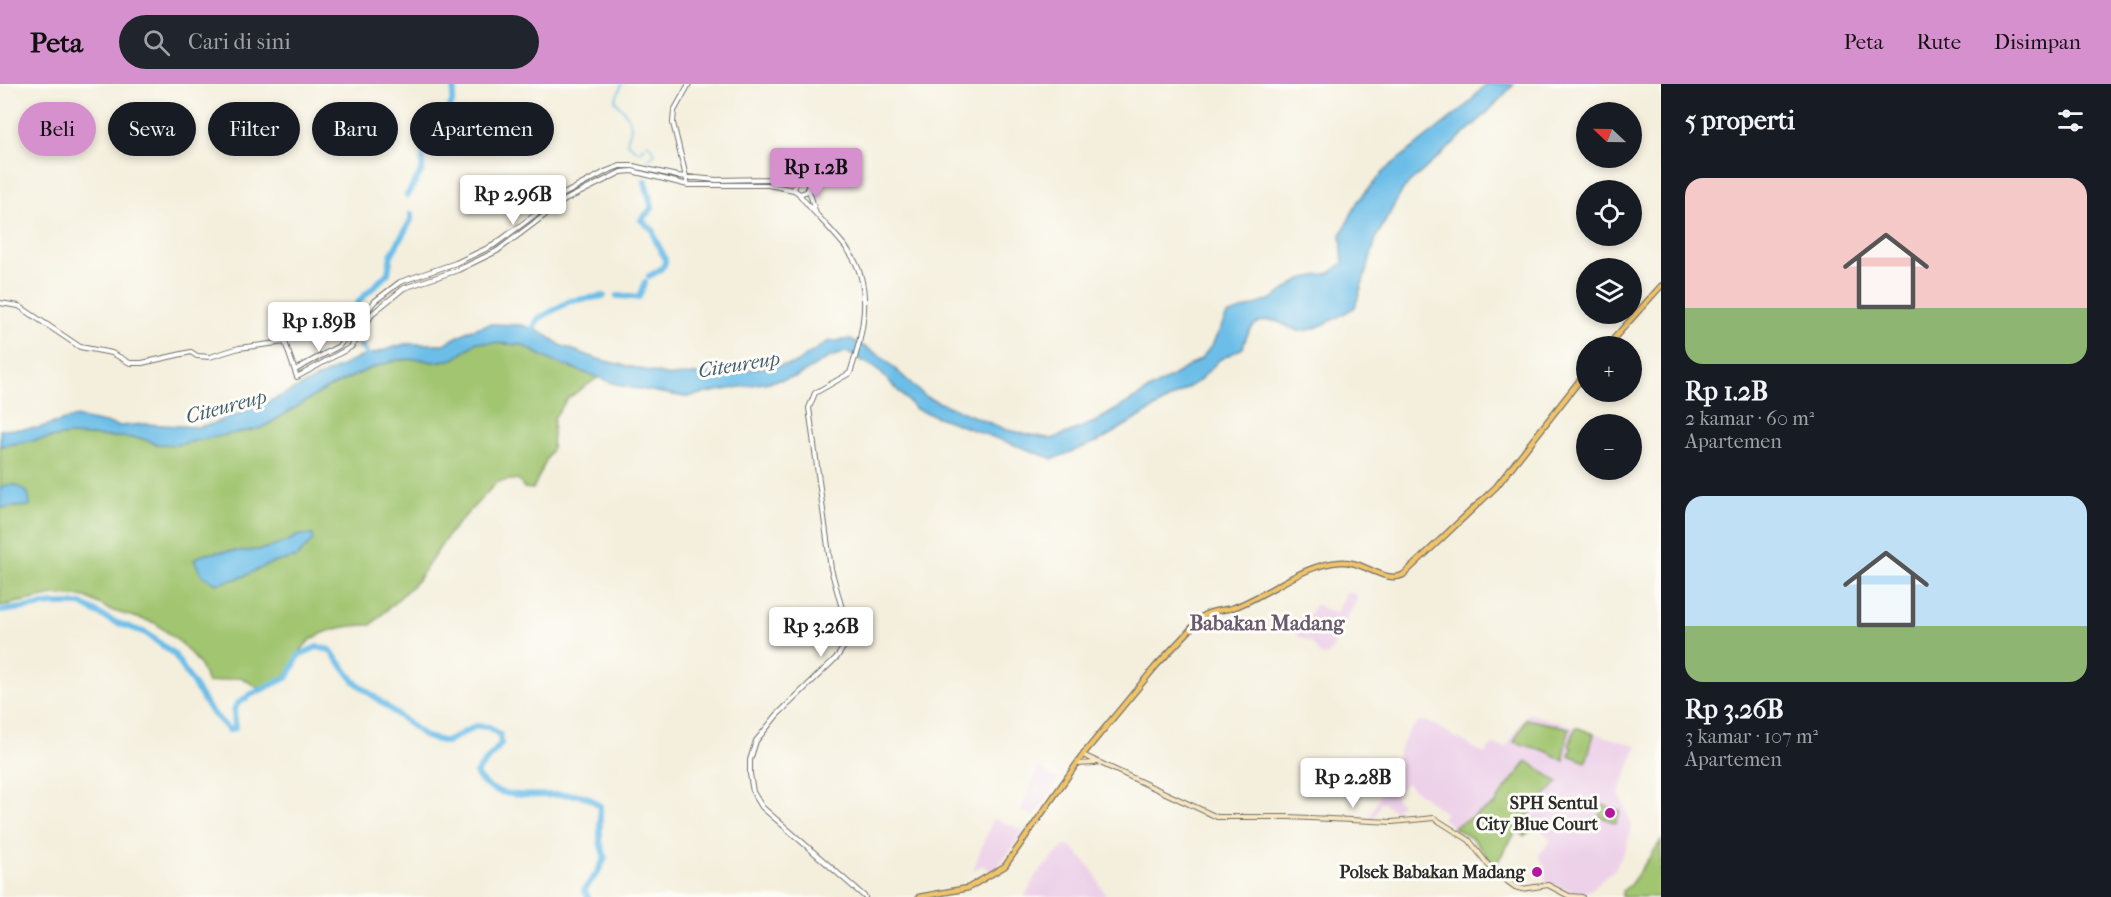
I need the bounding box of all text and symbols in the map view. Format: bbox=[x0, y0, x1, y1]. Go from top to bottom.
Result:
search box bbox=[119, 15, 539, 69]
text: Peta bbox=[30, 26, 83, 59]
icon: search bbox=[140, 26, 173, 59]
text: Cari di sini bbox=[188, 29, 291, 55]
text: Peta bbox=[1844, 30, 1883, 54]
text: Rute bbox=[1916, 30, 1961, 54]
text: Disimpan bbox=[1994, 30, 2081, 54]
chip: Beli bbox=[18, 102, 96, 156]
chip: Sewa bbox=[108, 102, 196, 156]
chip: Filter bbox=[208, 102, 300, 156]
chip: Baru bbox=[312, 102, 398, 156]
chip: Apartemen bbox=[410, 102, 554, 156]
north arrow bbox=[1576, 102, 1642, 168]
map controls bbox=[1576, 102, 1642, 480]
icon: filters bbox=[2054, 104, 2087, 137]
text: 5 properti bbox=[1685, 105, 1795, 136]
pin: Rp 1.2B bbox=[761, 148, 871, 199]
text: Rp 1.2B bbox=[784, 156, 848, 179]
pin: Rp 2.96B bbox=[451, 175, 575, 226]
button: locate bbox=[1576, 180, 1642, 246]
text: Rp 2.96B bbox=[474, 183, 552, 206]
icon: home bbox=[1832, 217, 1940, 325]
button: layers bbox=[1576, 258, 1642, 324]
pin: Rp 1.89B bbox=[257, 302, 381, 353]
text: Rp 1.89B bbox=[282, 310, 356, 333]
button: + bbox=[1576, 336, 1642, 402]
water label: Citeureup bbox=[696, 347, 782, 382]
text: Rp 1.2B bbox=[1685, 376, 1768, 407]
water label: Citeureup bbox=[183, 385, 269, 428]
text: 2 kamar · 60 m² bbox=[1685, 407, 1814, 430]
button: − bbox=[1576, 414, 1642, 480]
text: Apartemen bbox=[1685, 430, 1782, 453]
icon: home bbox=[1832, 535, 1940, 643]
pin: Rp 3.26B bbox=[759, 607, 883, 658]
district label: Babakan Madang bbox=[1190, 611, 1345, 635]
text: Rp 3.26B bbox=[783, 615, 859, 638]
text: Rp 3.26B bbox=[1685, 694, 1784, 725]
text: 3 kamar · 107 m² bbox=[1685, 725, 1818, 748]
text: Apartemen bbox=[1685, 748, 1782, 771]
pin: Rp 2.28B bbox=[1291, 758, 1415, 809]
text: Rp 2.28B bbox=[1314, 766, 1392, 789]
place label: SPH Sentul City Blue Court bbox=[1476, 793, 1599, 835]
marker: SPH Sentul City Blue Court bbox=[1603, 806, 1617, 820]
place label: Polsek Babakan Madang bbox=[1339, 862, 1526, 883]
marker: Polsek Babakan Madang bbox=[1530, 865, 1544, 879]

